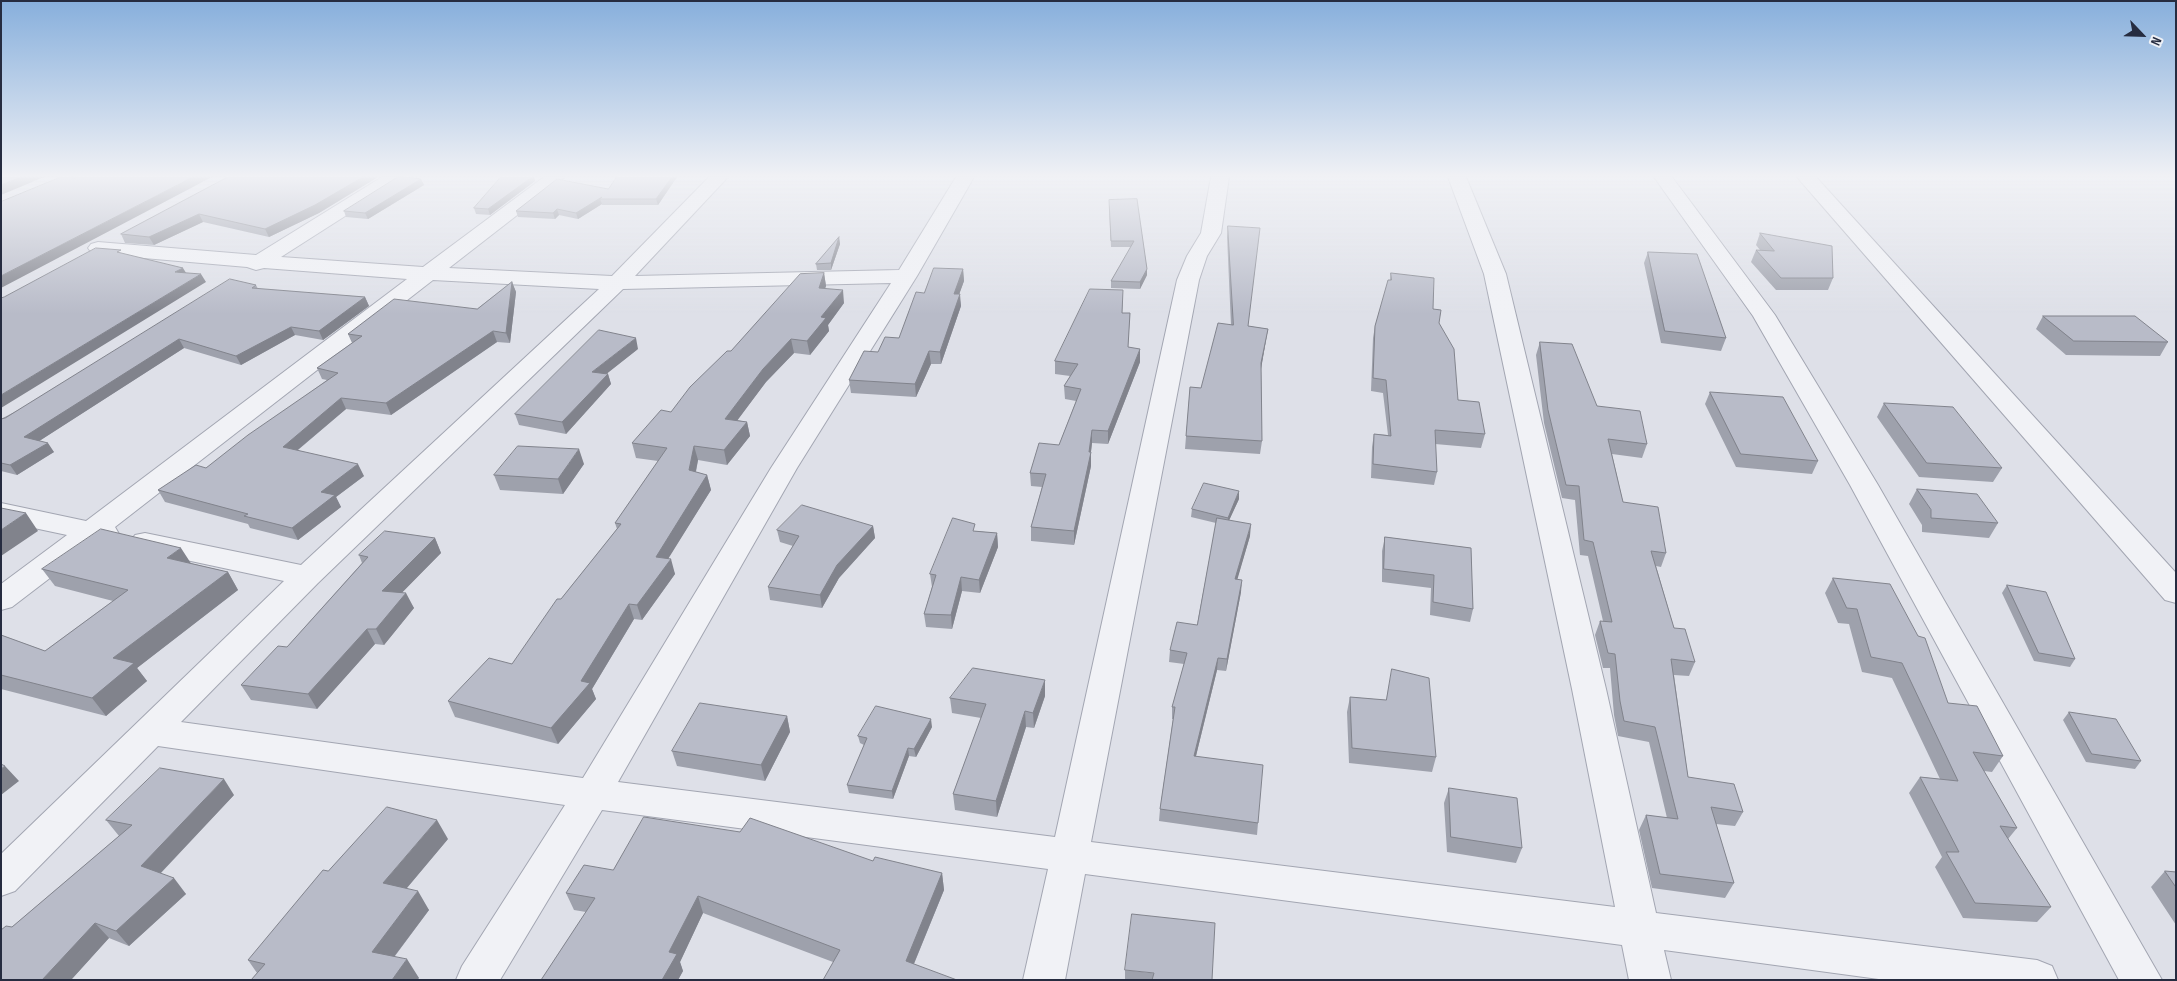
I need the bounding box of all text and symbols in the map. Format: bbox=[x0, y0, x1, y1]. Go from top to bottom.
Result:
north arrow bbox=[2117, 10, 2167, 60]
text: N bbox=[2147, 34, 2165, 48]

